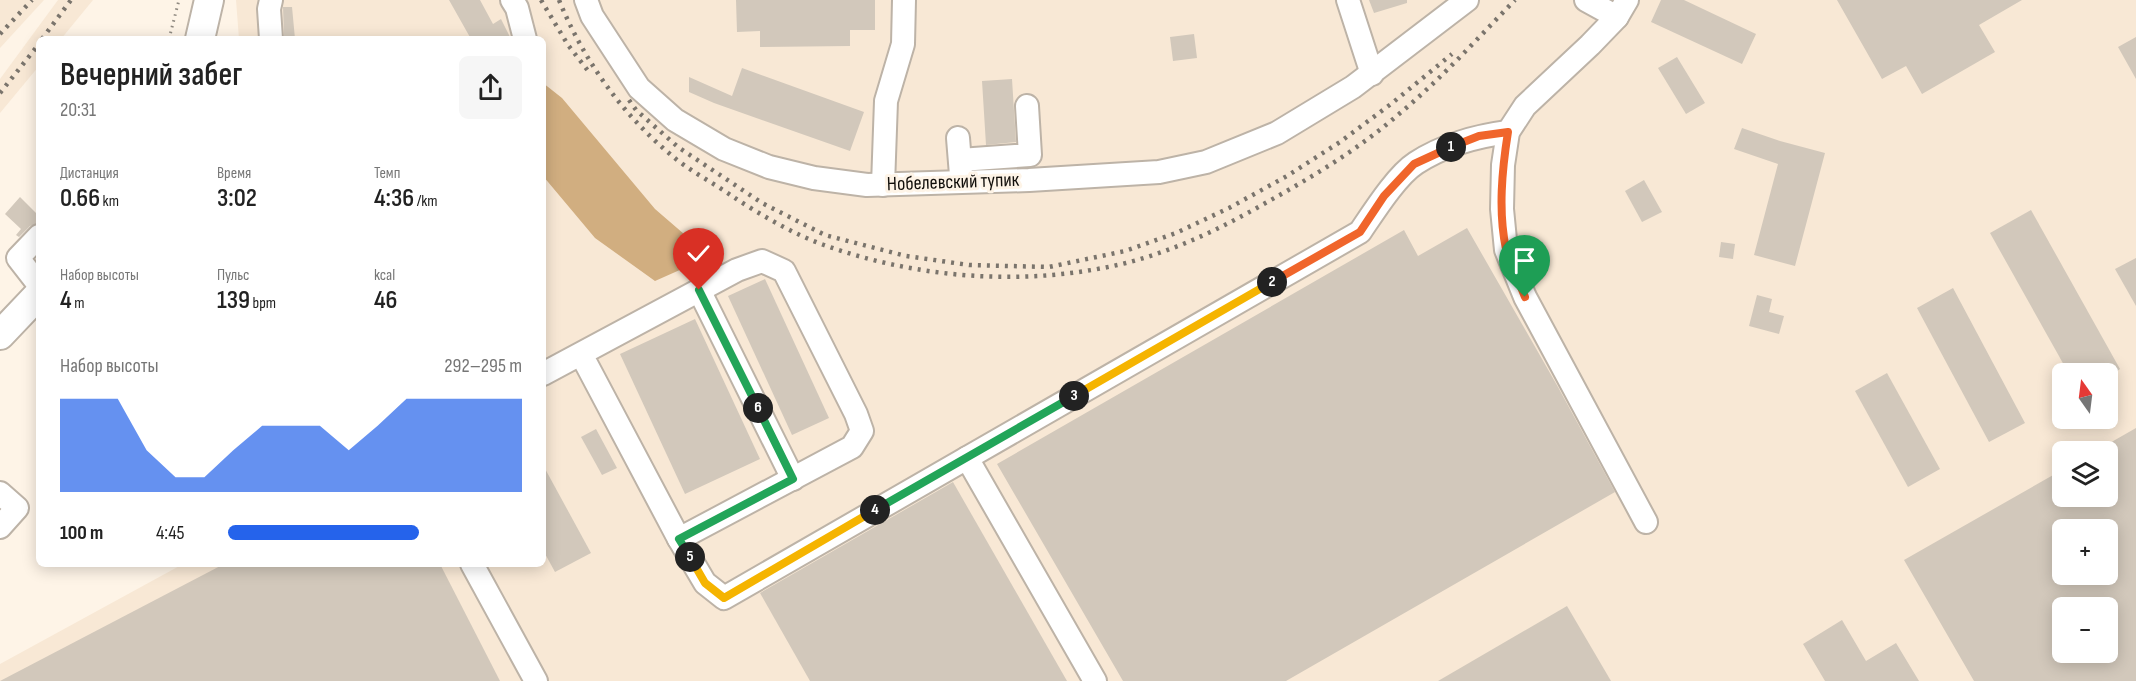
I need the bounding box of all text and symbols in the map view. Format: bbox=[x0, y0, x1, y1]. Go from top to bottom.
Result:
text: Вечерний забег bbox=[60, 55, 242, 95]
button: share bbox=[459, 56, 522, 119]
text: 20:31 bbox=[60, 98, 96, 122]
pin: 1 bbox=[1436, 132, 1466, 162]
text: 1 bbox=[1448, 137, 1454, 156]
text: Дистанция bbox=[60, 164, 119, 183]
text: Время bbox=[217, 164, 251, 183]
text: Темп bbox=[374, 164, 400, 183]
street label: Нобелевский тупик bbox=[886, 168, 1020, 196]
text: 0.66 bbox=[60, 183, 100, 214]
text: 3:02 bbox=[217, 183, 257, 214]
text: 4:36 bbox=[374, 183, 414, 214]
text: km bbox=[100, 192, 119, 211]
text: /km bbox=[414, 192, 438, 211]
pin bbox=[673, 228, 724, 290]
pin bbox=[1499, 235, 1550, 297]
icon: check bbox=[682, 237, 715, 270]
icon: arrive bbox=[1508, 244, 1541, 277]
text: Набор высоты bbox=[60, 266, 139, 285]
text: Пульс bbox=[217, 266, 250, 285]
text: kcal bbox=[374, 266, 395, 285]
pin: 2 bbox=[1257, 267, 1287, 297]
text: 2 bbox=[1268, 272, 1276, 291]
text: 4 bbox=[60, 285, 72, 316]
text: 139 bbox=[217, 285, 250, 316]
text: 46 bbox=[374, 285, 397, 316]
text: m bbox=[72, 294, 84, 313]
text: bpm bbox=[250, 294, 276, 313]
text: Набор высоты bbox=[60, 354, 159, 378]
text: 292–295 m bbox=[444, 354, 522, 378]
north arrow bbox=[2052, 363, 2118, 429]
map controls bbox=[2052, 363, 2118, 663]
pin: 3 bbox=[1059, 381, 1089, 411]
text: 3 bbox=[1070, 386, 1078, 405]
pin: 6 bbox=[743, 393, 773, 423]
text: 6 bbox=[754, 398, 762, 417]
button: layers bbox=[2052, 441, 2118, 507]
pin: 4 bbox=[860, 495, 890, 525]
text: 4 bbox=[871, 500, 879, 519]
button: + bbox=[2052, 519, 2118, 585]
text: 100 m bbox=[60, 521, 103, 545]
text: 4:45 bbox=[156, 521, 185, 545]
pin: 5 bbox=[675, 542, 705, 572]
text: 5 bbox=[686, 547, 694, 566]
button: − bbox=[2052, 597, 2118, 663]

